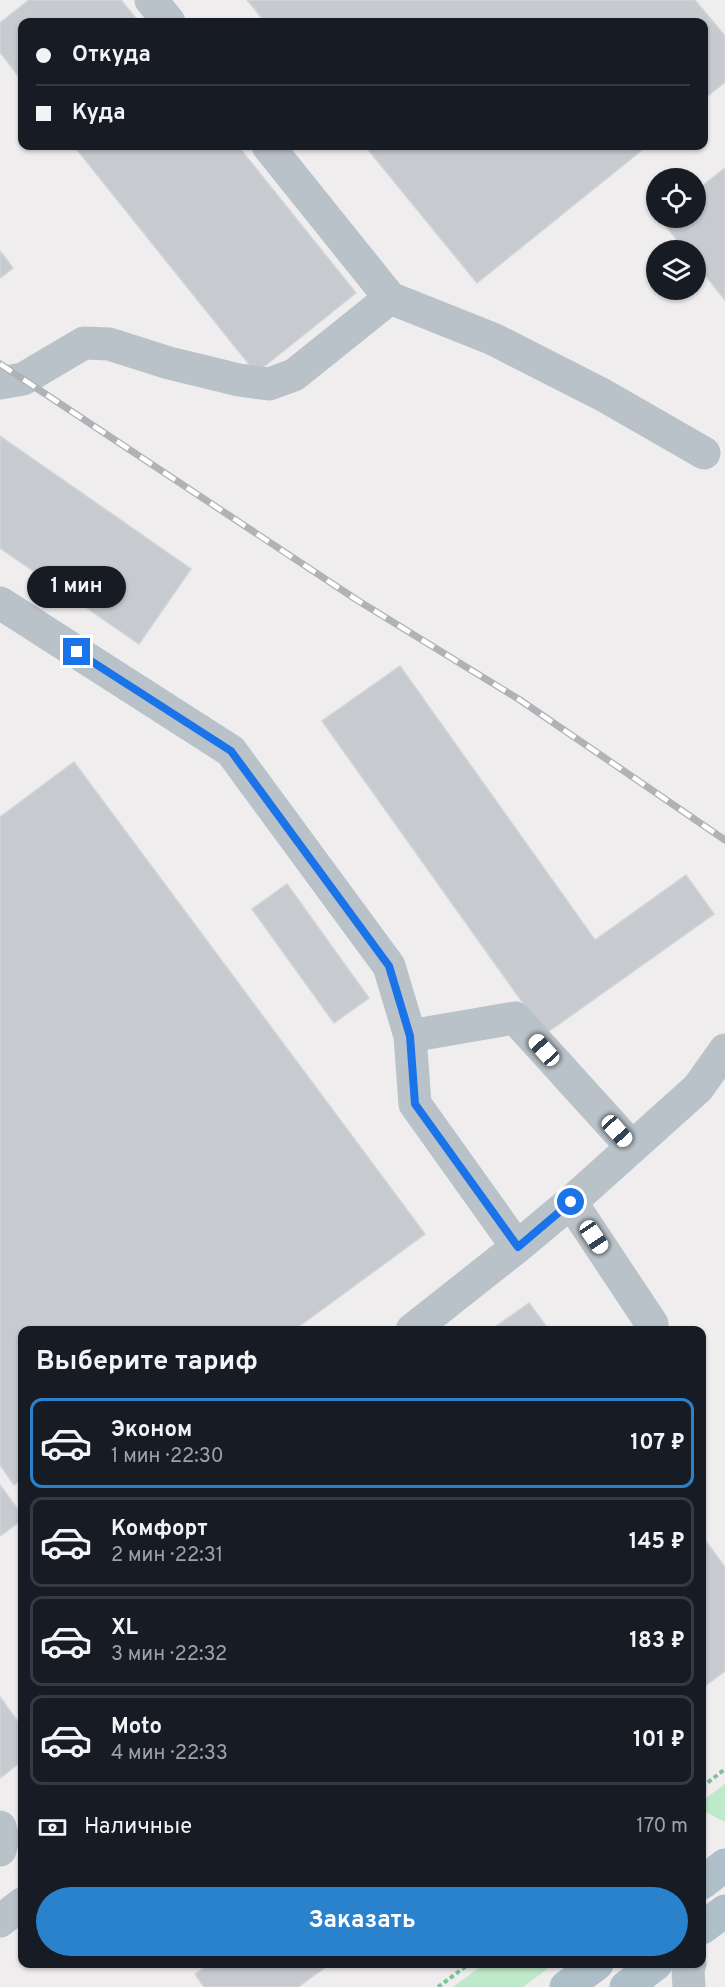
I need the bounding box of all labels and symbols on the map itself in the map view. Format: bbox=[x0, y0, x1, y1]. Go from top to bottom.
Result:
callout: 1 мин bbox=[28, 565, 127, 607]
route end bbox=[63, 638, 90, 665]
car bbox=[525, 1031, 563, 1069]
car bbox=[598, 1112, 636, 1150]
route start bbox=[557, 1188, 584, 1215]
car bbox=[576, 1217, 612, 1257]

